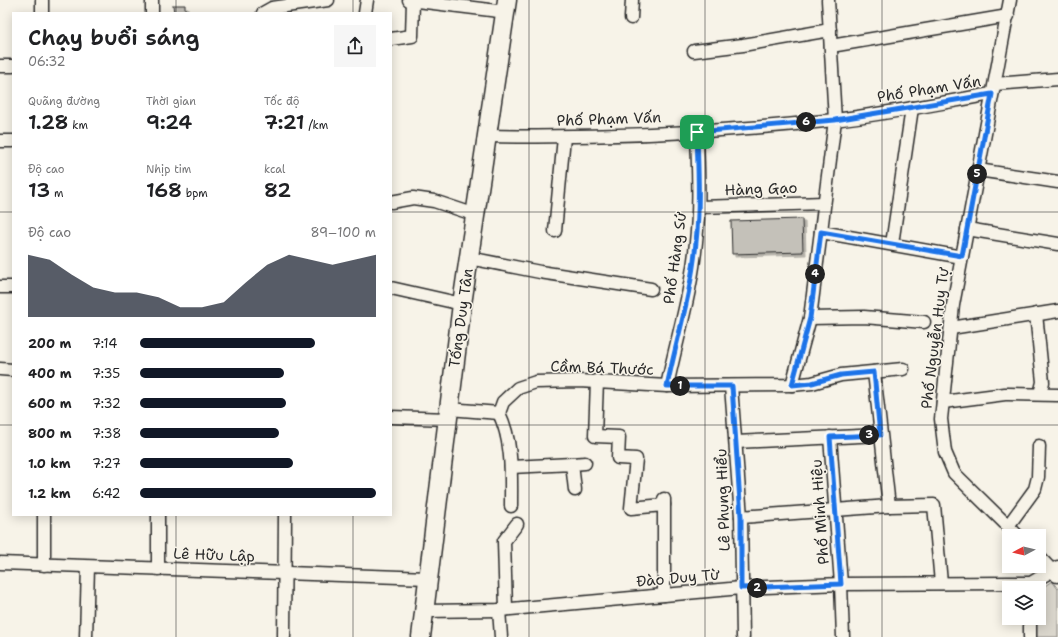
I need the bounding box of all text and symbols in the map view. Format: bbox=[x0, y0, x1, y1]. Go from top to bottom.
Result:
text: Chạy buổi sáng bbox=[28, 23, 199, 52]
button: share bbox=[334, 25, 376, 67]
text: 06:32 bbox=[28, 53, 66, 70]
street label: Phố Phạm Vấn bbox=[876, 71, 982, 107]
text: Quãng đường bbox=[28, 94, 100, 109]
text: Thời gian bbox=[146, 94, 196, 109]
text: Tốc độ bbox=[264, 94, 299, 109]
street label: Phố Phạm Vấn bbox=[556, 107, 662, 131]
text: 1.28 bbox=[28, 109, 69, 135]
text: 9:24 bbox=[146, 109, 192, 135]
text: 7:21 bbox=[264, 109, 305, 135]
pin: 6 bbox=[796, 112, 816, 132]
text: 6 bbox=[802, 114, 810, 129]
pin bbox=[680, 115, 714, 149]
text: km bbox=[69, 118, 88, 133]
text: /km bbox=[305, 118, 328, 133]
icon: arrive bbox=[686, 121, 708, 143]
text: Độ cao bbox=[28, 162, 64, 177]
text: Nhịp tim bbox=[146, 162, 191, 177]
text: kcal bbox=[264, 162, 285, 177]
pin: 5 bbox=[967, 164, 987, 184]
text: 5 bbox=[974, 166, 980, 181]
text: 13 bbox=[28, 177, 50, 203]
text: 168 bbox=[146, 177, 182, 203]
text: 82 bbox=[264, 177, 291, 203]
street label: Hàng Gạo bbox=[724, 178, 798, 200]
text: m bbox=[50, 186, 64, 201]
text: bpm bbox=[182, 186, 208, 201]
street label: Phố Hàng Sứ bbox=[659, 210, 691, 305]
text: Độ cao bbox=[28, 224, 71, 241]
text: 89–100 m bbox=[311, 224, 376, 241]
pin: 4 bbox=[805, 264, 825, 284]
text: 4 bbox=[811, 266, 819, 281]
street label: Phố Nguyễn Huy Tự bbox=[916, 266, 954, 410]
street label: Tống Duy Tân bbox=[444, 267, 478, 369]
text: 200 m bbox=[28, 335, 71, 352]
text: 7:14 bbox=[92, 335, 117, 352]
street label: Cầm Bá Thước bbox=[550, 356, 654, 380]
text: 400 m bbox=[28, 365, 72, 382]
text: 7:35 bbox=[92, 365, 120, 382]
pin: 1 bbox=[670, 376, 690, 396]
text: 1 bbox=[677, 378, 683, 393]
text: 600 m bbox=[28, 395, 72, 412]
text: 7:32 bbox=[92, 395, 121, 412]
text: 800 m bbox=[28, 425, 72, 442]
text: 7:38 bbox=[92, 425, 121, 442]
pin: 3 bbox=[859, 425, 879, 445]
text: 3 bbox=[865, 427, 873, 442]
street label: Lê Phụng Hiểu bbox=[711, 448, 735, 552]
text: 1.0 km bbox=[28, 455, 70, 472]
text: 7:27 bbox=[92, 455, 121, 472]
street label: Phố Minh Hiệu bbox=[806, 459, 834, 565]
text: 1.2 km bbox=[28, 485, 71, 502]
text: 6:42 bbox=[92, 485, 121, 502]
north arrow bbox=[1002, 529, 1046, 573]
map controls bbox=[1002, 529, 1046, 625]
street label: Lê Hữu Lập bbox=[173, 544, 255, 566]
street label: Đào Duy Từ bbox=[635, 564, 721, 592]
pin: 2 bbox=[747, 578, 767, 598]
text: 2 bbox=[753, 580, 761, 595]
button: layers bbox=[1002, 581, 1046, 625]

